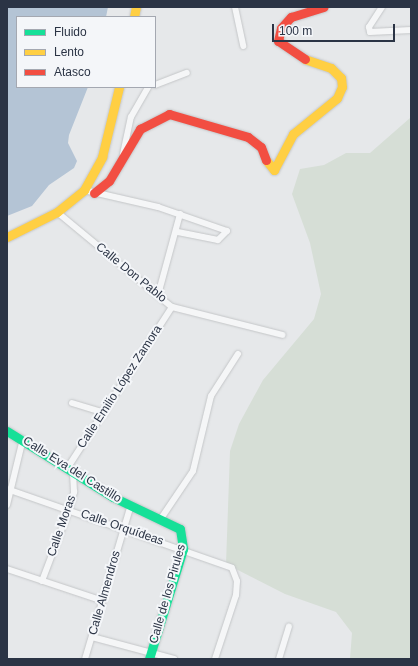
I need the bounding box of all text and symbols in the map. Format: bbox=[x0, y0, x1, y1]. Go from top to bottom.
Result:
legend bbox=[16, 16, 156, 88]
scale bar bbox=[274, 16, 397, 42]
text: 100 m bbox=[279, 24, 312, 38]
text: Fluido bbox=[54, 25, 87, 39]
text: Lento bbox=[54, 45, 84, 59]
text: Atasco bbox=[54, 65, 91, 79]
street label: Calle Don Pablo bbox=[93, 240, 169, 306]
street label: Calle Emilio López Zamora bbox=[75, 323, 165, 451]
street label: Calle Eva del Castillo bbox=[20, 434, 124, 506]
street label: Calle Moras bbox=[45, 493, 79, 559]
street label: Calle Orquídeas bbox=[79, 507, 165, 549]
street label: Calle de los Pirules bbox=[147, 543, 189, 645]
street label: Calle Almendros bbox=[86, 549, 124, 637]

